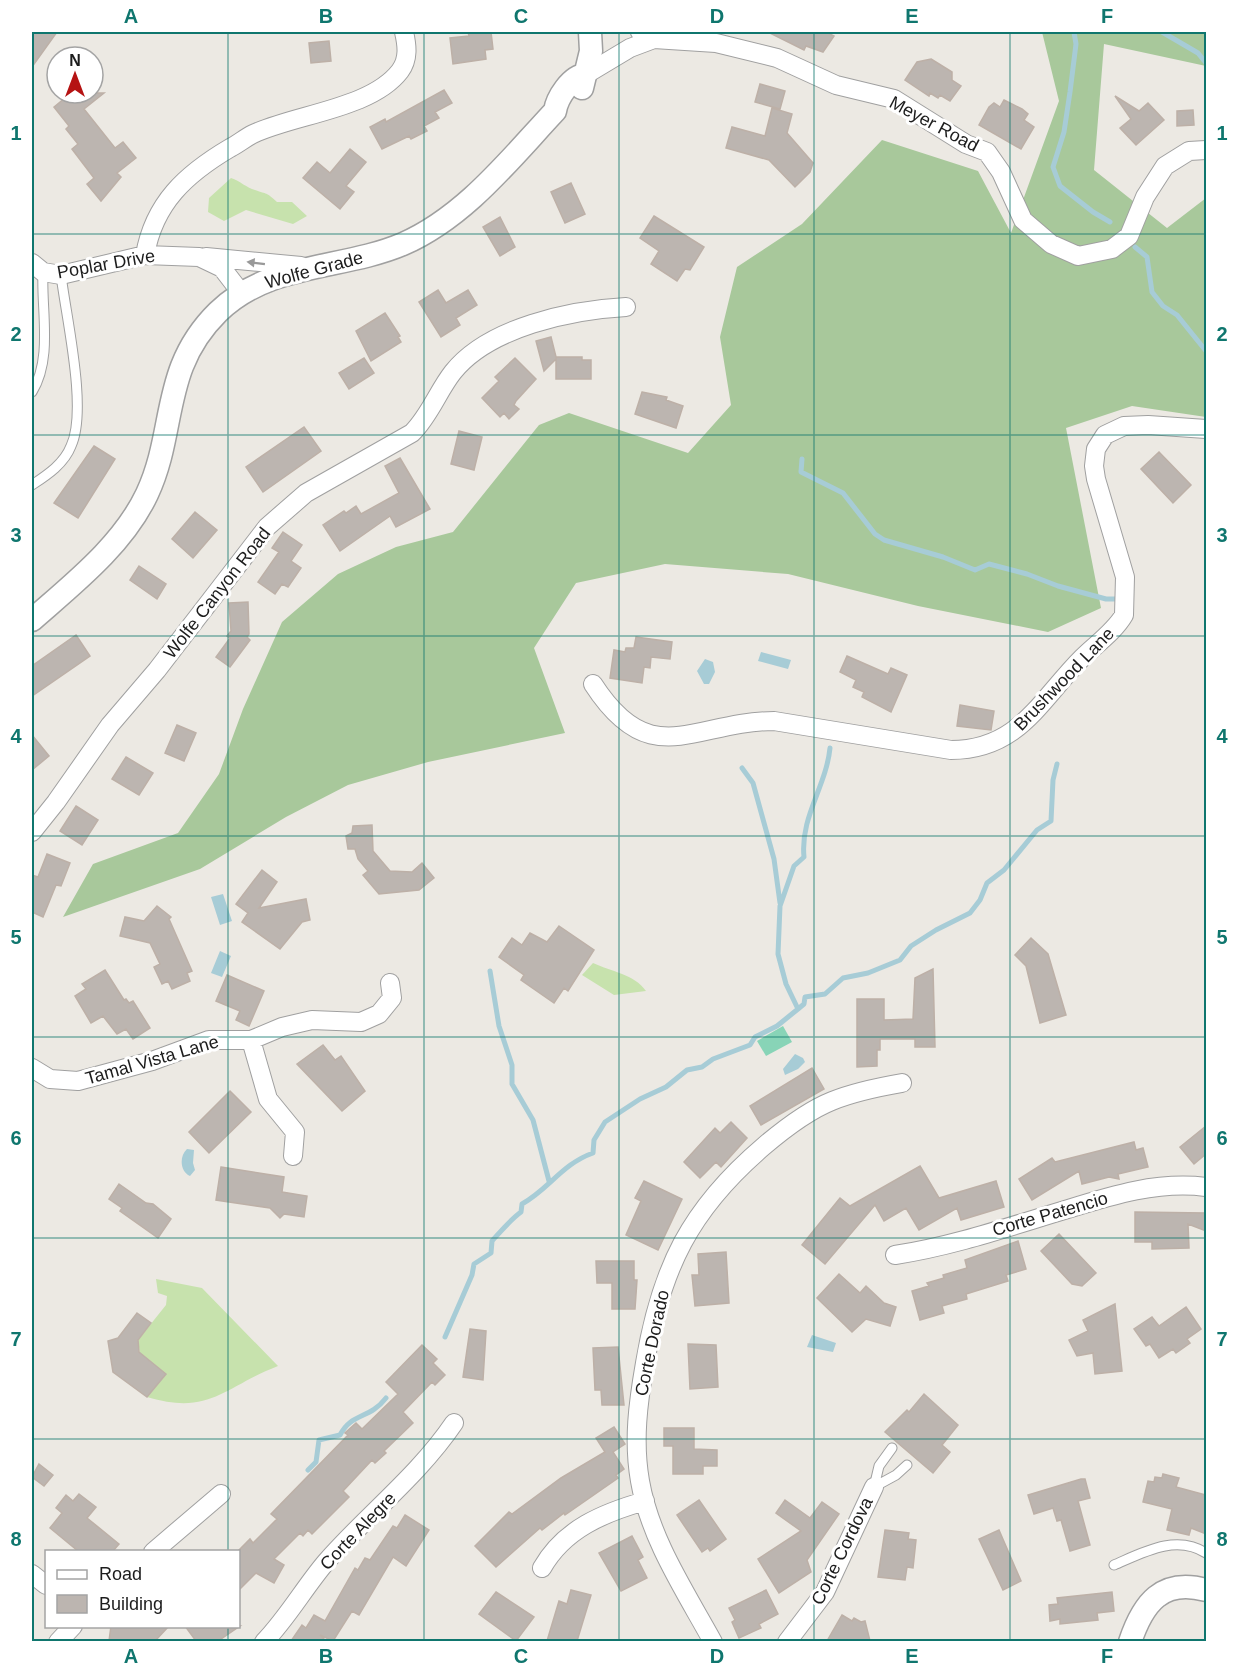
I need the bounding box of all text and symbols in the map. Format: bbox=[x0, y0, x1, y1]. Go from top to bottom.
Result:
text: A bbox=[124, 5, 138, 27]
text: B bbox=[319, 5, 333, 27]
text: C bbox=[514, 5, 528, 27]
text: D bbox=[710, 5, 724, 27]
text: E bbox=[905, 5, 919, 27]
text: F bbox=[1101, 5, 1113, 27]
north arrow bbox=[45, 45, 105, 105]
text: N bbox=[69, 52, 81, 69]
street label: Meyer Road bbox=[886, 92, 982, 156]
text: 1 bbox=[10, 122, 22, 144]
text: 1 bbox=[1216, 122, 1228, 144]
street label: Poplar Drive bbox=[55, 246, 157, 282]
street label: Wolfe Grade bbox=[263, 247, 365, 293]
one-way arrow bbox=[247, 258, 266, 268]
text: 2 bbox=[10, 323, 22, 345]
text: 2 bbox=[1216, 323, 1228, 345]
text: 3 bbox=[10, 524, 22, 546]
street label: Wolfe Canyon Road bbox=[160, 524, 274, 662]
text: 3 bbox=[1216, 524, 1228, 546]
street label: Brushwood Lane bbox=[1010, 623, 1118, 735]
text: 4 bbox=[10, 725, 22, 747]
text: 4 bbox=[1216, 725, 1228, 747]
text: 5 bbox=[10, 926, 22, 948]
text: 5 bbox=[1216, 926, 1228, 948]
street label: Tamal Vista Lane bbox=[83, 1031, 221, 1089]
text: 6 bbox=[10, 1127, 22, 1149]
text: 6 bbox=[1216, 1127, 1228, 1149]
street label: Corte Patencio bbox=[990, 1188, 1110, 1240]
street label: Corte Dorado bbox=[631, 1288, 673, 1398]
text: 7 bbox=[10, 1328, 22, 1350]
text: 7 bbox=[1216, 1328, 1228, 1350]
street label: Corte Alegre bbox=[316, 1488, 400, 1574]
street label: Corte Cordova bbox=[807, 1493, 877, 1608]
text: 8 bbox=[10, 1528, 22, 1550]
text: 8 bbox=[1216, 1528, 1228, 1550]
legend bbox=[45, 1550, 240, 1628]
text: Road bbox=[99, 1564, 142, 1584]
text: Building bbox=[99, 1594, 163, 1614]
text: A bbox=[124, 1645, 138, 1667]
text: B bbox=[319, 1645, 333, 1667]
text: C bbox=[514, 1645, 528, 1667]
text: D bbox=[710, 1645, 724, 1667]
text: E bbox=[905, 1645, 919, 1667]
text: F bbox=[1101, 1645, 1113, 1667]

